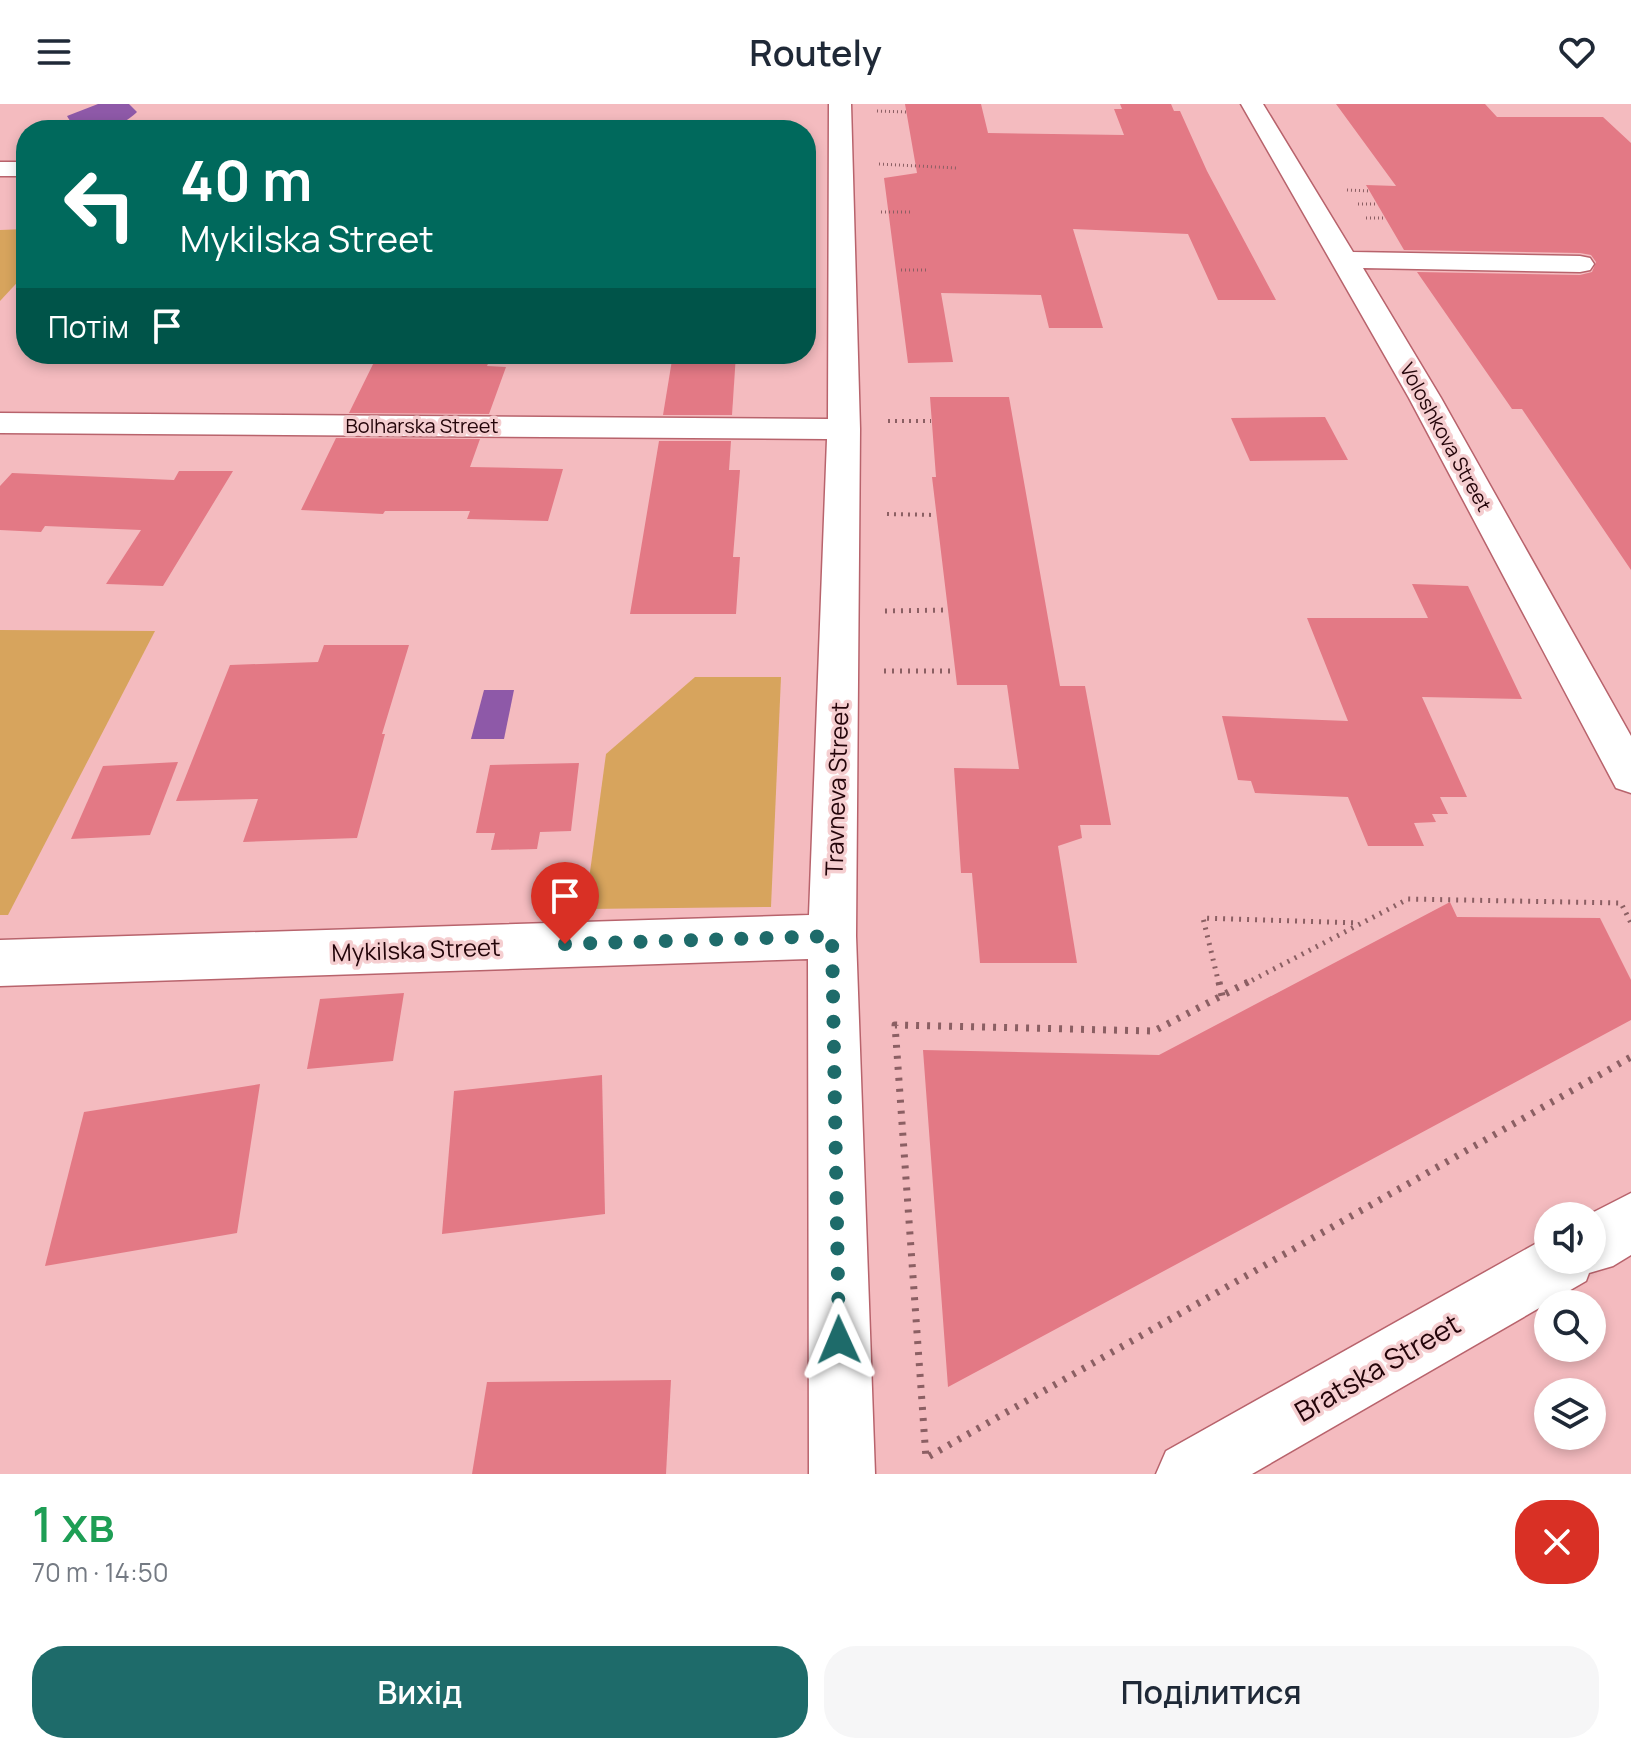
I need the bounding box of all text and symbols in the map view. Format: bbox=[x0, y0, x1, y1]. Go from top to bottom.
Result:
text: Routely bbox=[749, 28, 882, 77]
icon: menu bbox=[32, 30, 76, 74]
icon: heart bbox=[1555, 30, 1599, 74]
text: 40 m bbox=[180, 141, 312, 218]
icon: left bbox=[48, 152, 152, 256]
text: Mykilska Street bbox=[180, 214, 434, 263]
icon: arrive bbox=[145, 304, 189, 348]
text: Потім bbox=[48, 306, 129, 347]
street label: Voloshkova Street bbox=[1394, 358, 1498, 516]
street label: Bolharska Street bbox=[346, 412, 498, 439]
street label: Travneva Street bbox=[816, 701, 856, 877]
pin bbox=[531, 862, 599, 944]
icon: arrive bbox=[543, 874, 587, 918]
street label: Mykilska Street bbox=[331, 930, 501, 968]
map controls bbox=[1534, 1202, 1606, 1450]
button: sound bbox=[1534, 1202, 1606, 1274]
button: search bbox=[1534, 1290, 1606, 1362]
position arrow bbox=[797, 1298, 881, 1382]
street label: Bratska Street bbox=[1287, 1304, 1467, 1430]
button: layers bbox=[1534, 1378, 1606, 1450]
text: 1 хв bbox=[32, 1491, 115, 1556]
button: close bbox=[1515, 1500, 1599, 1584]
text: 70 m · 14:50 bbox=[32, 1554, 169, 1590]
button: Вихід bbox=[32, 1646, 808, 1738]
button: Поділитися bbox=[824, 1646, 1599, 1738]

